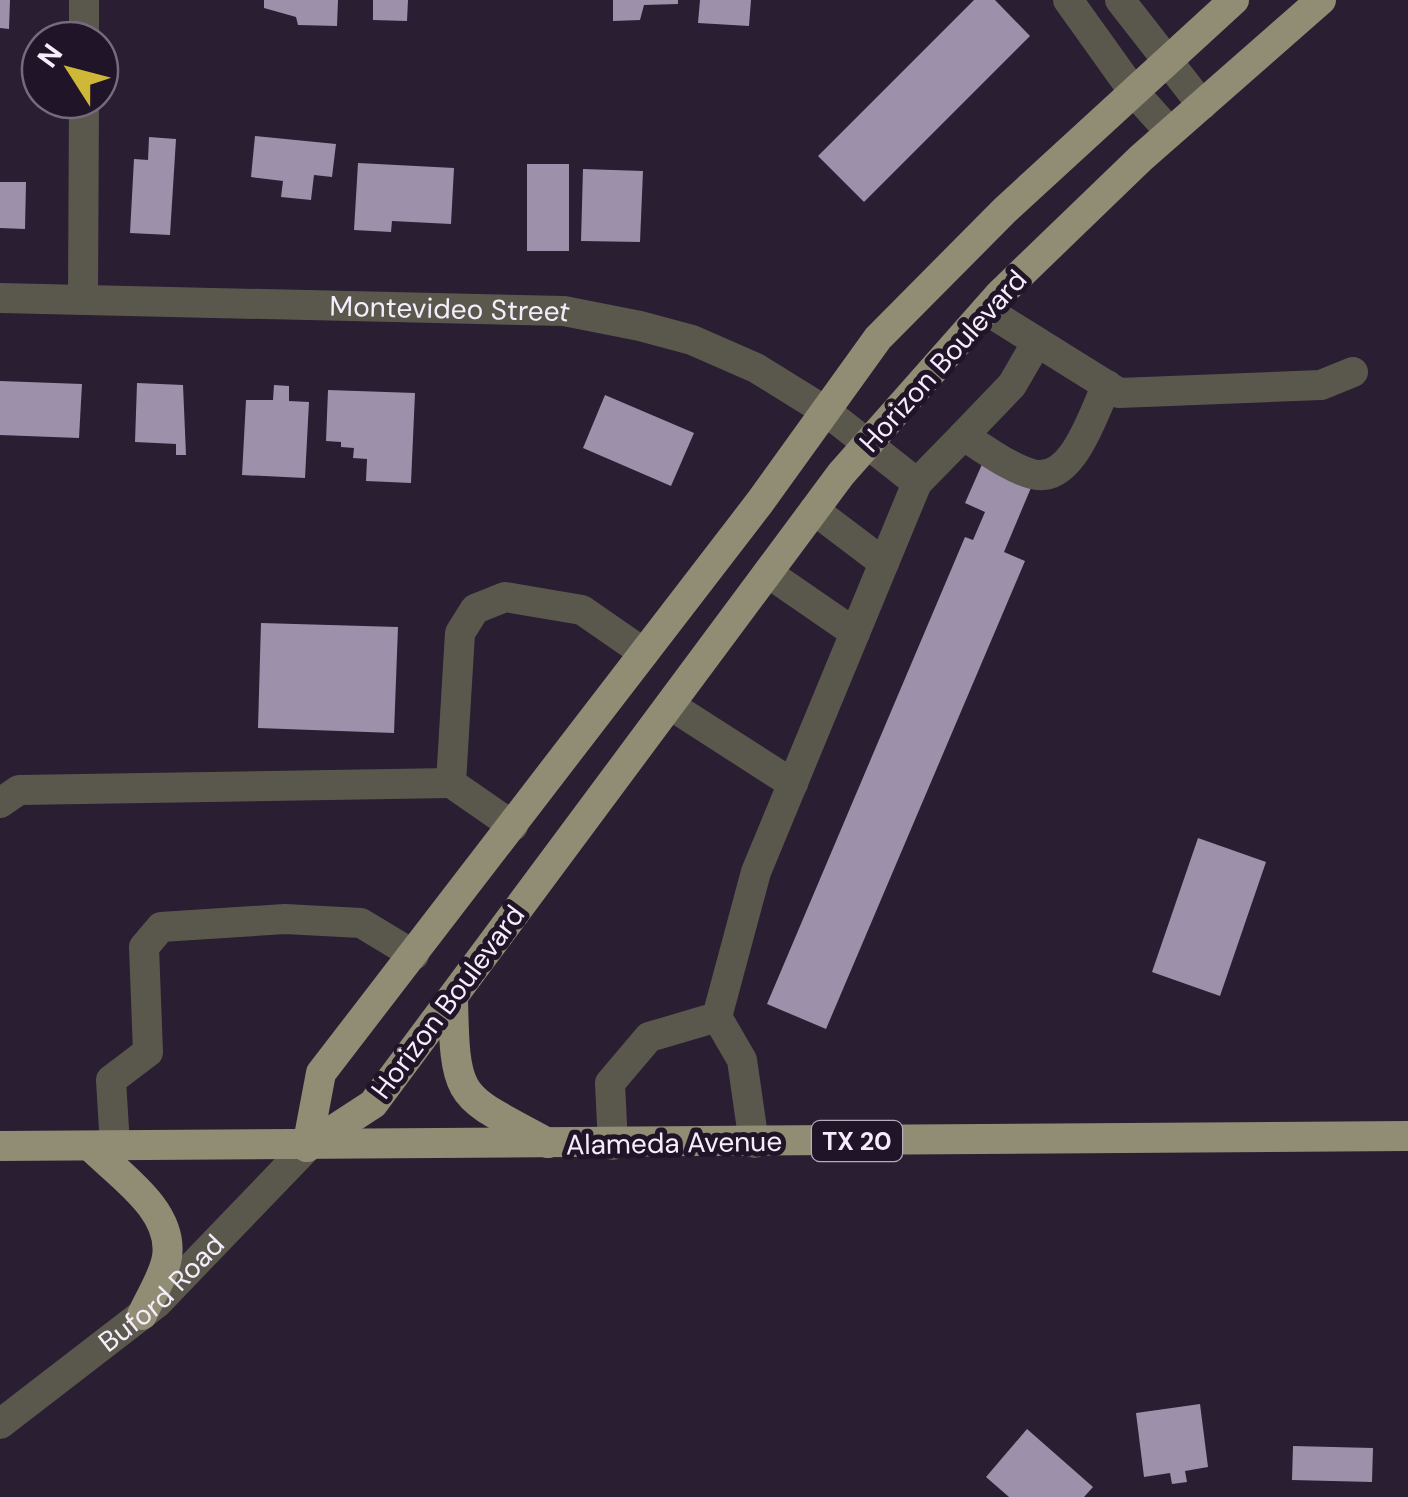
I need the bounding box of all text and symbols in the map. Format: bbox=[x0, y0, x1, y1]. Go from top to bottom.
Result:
north arrow bbox=[20, 20, 120, 120]
text: N bbox=[29, 36, 71, 75]
street label: Horizon Boulevard bbox=[851, 262, 1035, 460]
street label: Montevideo Street bbox=[329, 287, 574, 330]
street label: Horizon Boulevard bbox=[363, 898, 533, 1106]
road number: TX 20 bbox=[812, 1121, 902, 1161]
street label: Alameda Avenue bbox=[566, 1123, 782, 1163]
street label: Buford Road bbox=[91, 1226, 232, 1360]

